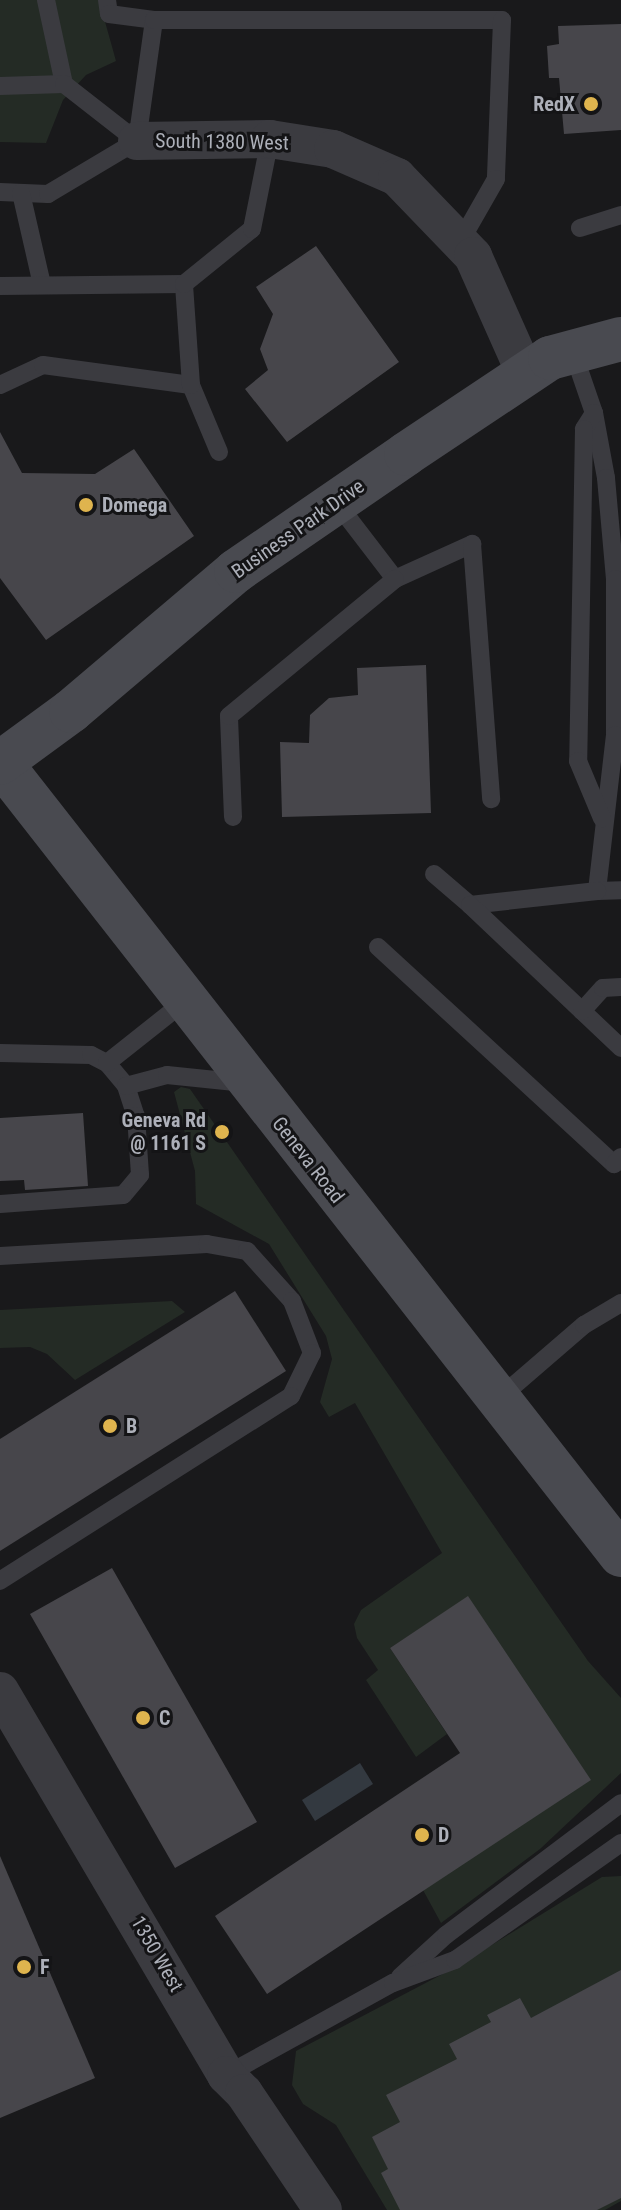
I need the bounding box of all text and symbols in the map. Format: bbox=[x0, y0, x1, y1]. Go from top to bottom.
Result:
place label: RedX bbox=[533, 92, 575, 116]
marker: RedX bbox=[582, 95, 600, 113]
street label: South 1380 West bbox=[155, 129, 289, 155]
street label: Business Park Drive bbox=[227, 474, 369, 584]
place label: Domega bbox=[102, 493, 167, 517]
marker: Domega bbox=[77, 496, 95, 514]
place label: Geneva Rd @ 1161 S bbox=[122, 1108, 206, 1155]
street label: Geneva Road bbox=[267, 1112, 349, 1208]
marker: Geneva Rd @ 1161 S bbox=[213, 1123, 231, 1141]
place label: B bbox=[126, 1414, 137, 1438]
marker: B bbox=[101, 1417, 119, 1435]
place label: C bbox=[159, 1706, 170, 1730]
marker: C bbox=[134, 1709, 152, 1727]
place label: D bbox=[438, 1823, 449, 1847]
marker: D bbox=[413, 1826, 431, 1844]
street label: 1350 West bbox=[126, 1912, 188, 1996]
place label: F bbox=[40, 1955, 50, 1979]
marker: F bbox=[15, 1958, 33, 1976]

